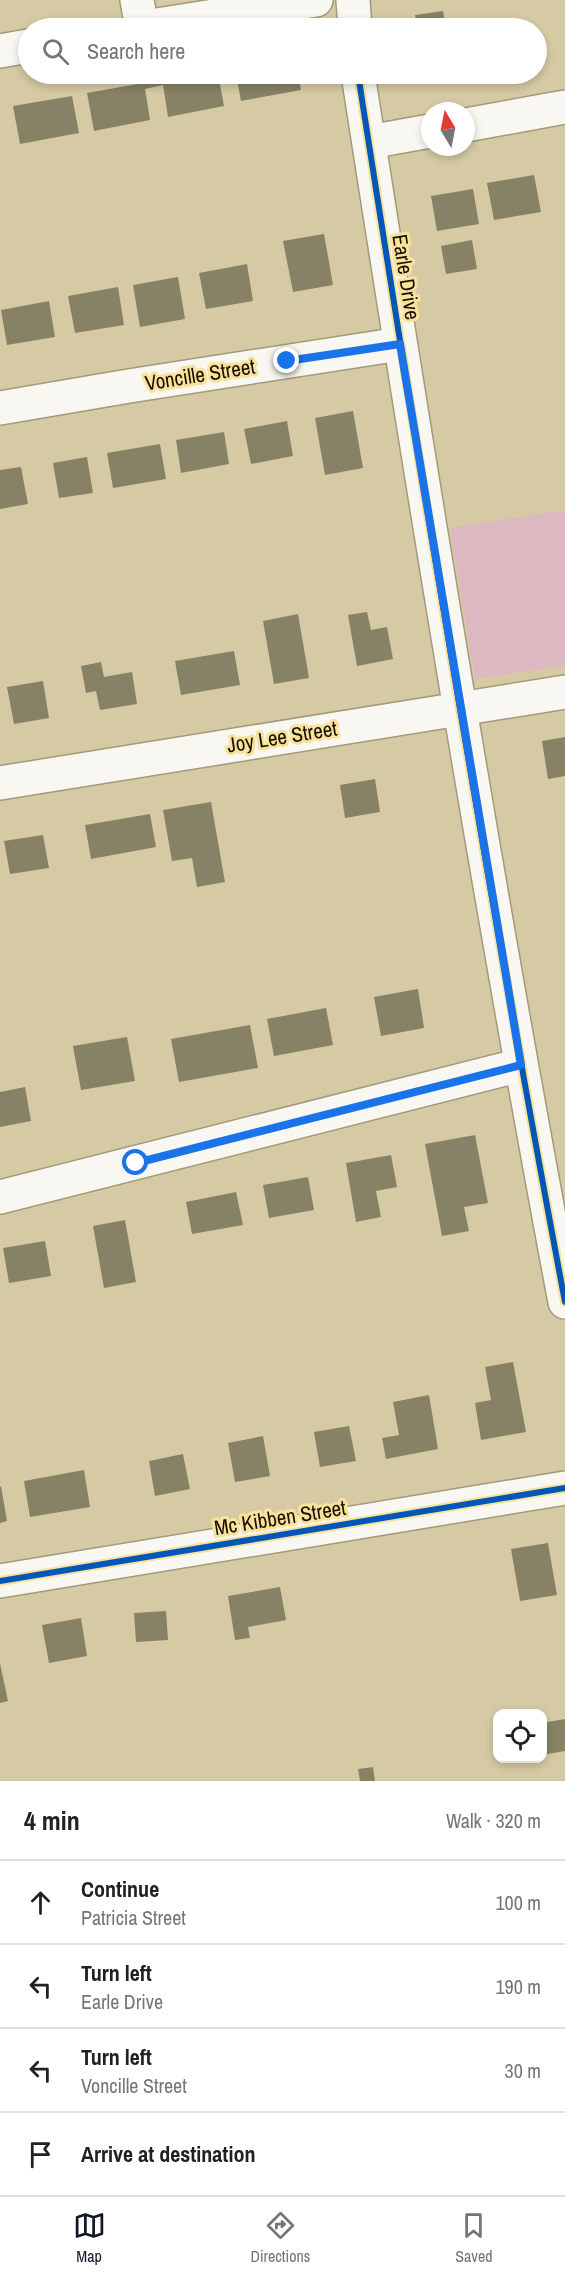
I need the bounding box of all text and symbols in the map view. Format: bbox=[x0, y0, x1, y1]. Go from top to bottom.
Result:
search box bbox=[18, 18, 547, 84]
icon: search bbox=[39, 35, 72, 68]
text: Search here bbox=[87, 36, 185, 66]
north arrow bbox=[421, 102, 475, 156]
street label: Earle Drive bbox=[385, 232, 428, 322]
route end bbox=[273, 347, 299, 373]
street label: Voncille Street bbox=[143, 351, 257, 398]
street label: Joy Lee Street bbox=[225, 713, 339, 760]
route start bbox=[122, 1149, 148, 1175]
street label: Mc Kibben Street bbox=[212, 1493, 348, 1542]
map controls bbox=[493, 1709, 547, 1763]
button: locate bbox=[493, 1709, 547, 1763]
text: 4 min bbox=[24, 1803, 80, 1838]
text: Walk · 320 m bbox=[446, 1807, 541, 1834]
text: Continue bbox=[81, 1874, 159, 1904]
icon: ahead bbox=[24, 1886, 57, 1919]
text: 100 m bbox=[495, 1889, 541, 1916]
text: Patricia Street bbox=[81, 1904, 186, 1931]
text: Turn left bbox=[81, 1958, 152, 1988]
icon: left bbox=[24, 1970, 57, 2003]
text: 190 m bbox=[495, 1973, 541, 2000]
text: Earle Drive bbox=[81, 1988, 163, 2015]
text: Turn left bbox=[81, 2042, 152, 2072]
icon: left bbox=[24, 2054, 57, 2087]
text: 30 m bbox=[505, 2057, 541, 2084]
text: Voncille Street bbox=[81, 2072, 187, 2099]
icon: arrive bbox=[24, 2138, 57, 2171]
text: Arrive at destination bbox=[81, 2139, 255, 2169]
tab: Map bbox=[73, 2209, 106, 2267]
tab: Directions bbox=[251, 2209, 310, 2267]
tab: Saved bbox=[455, 2209, 493, 2267]

